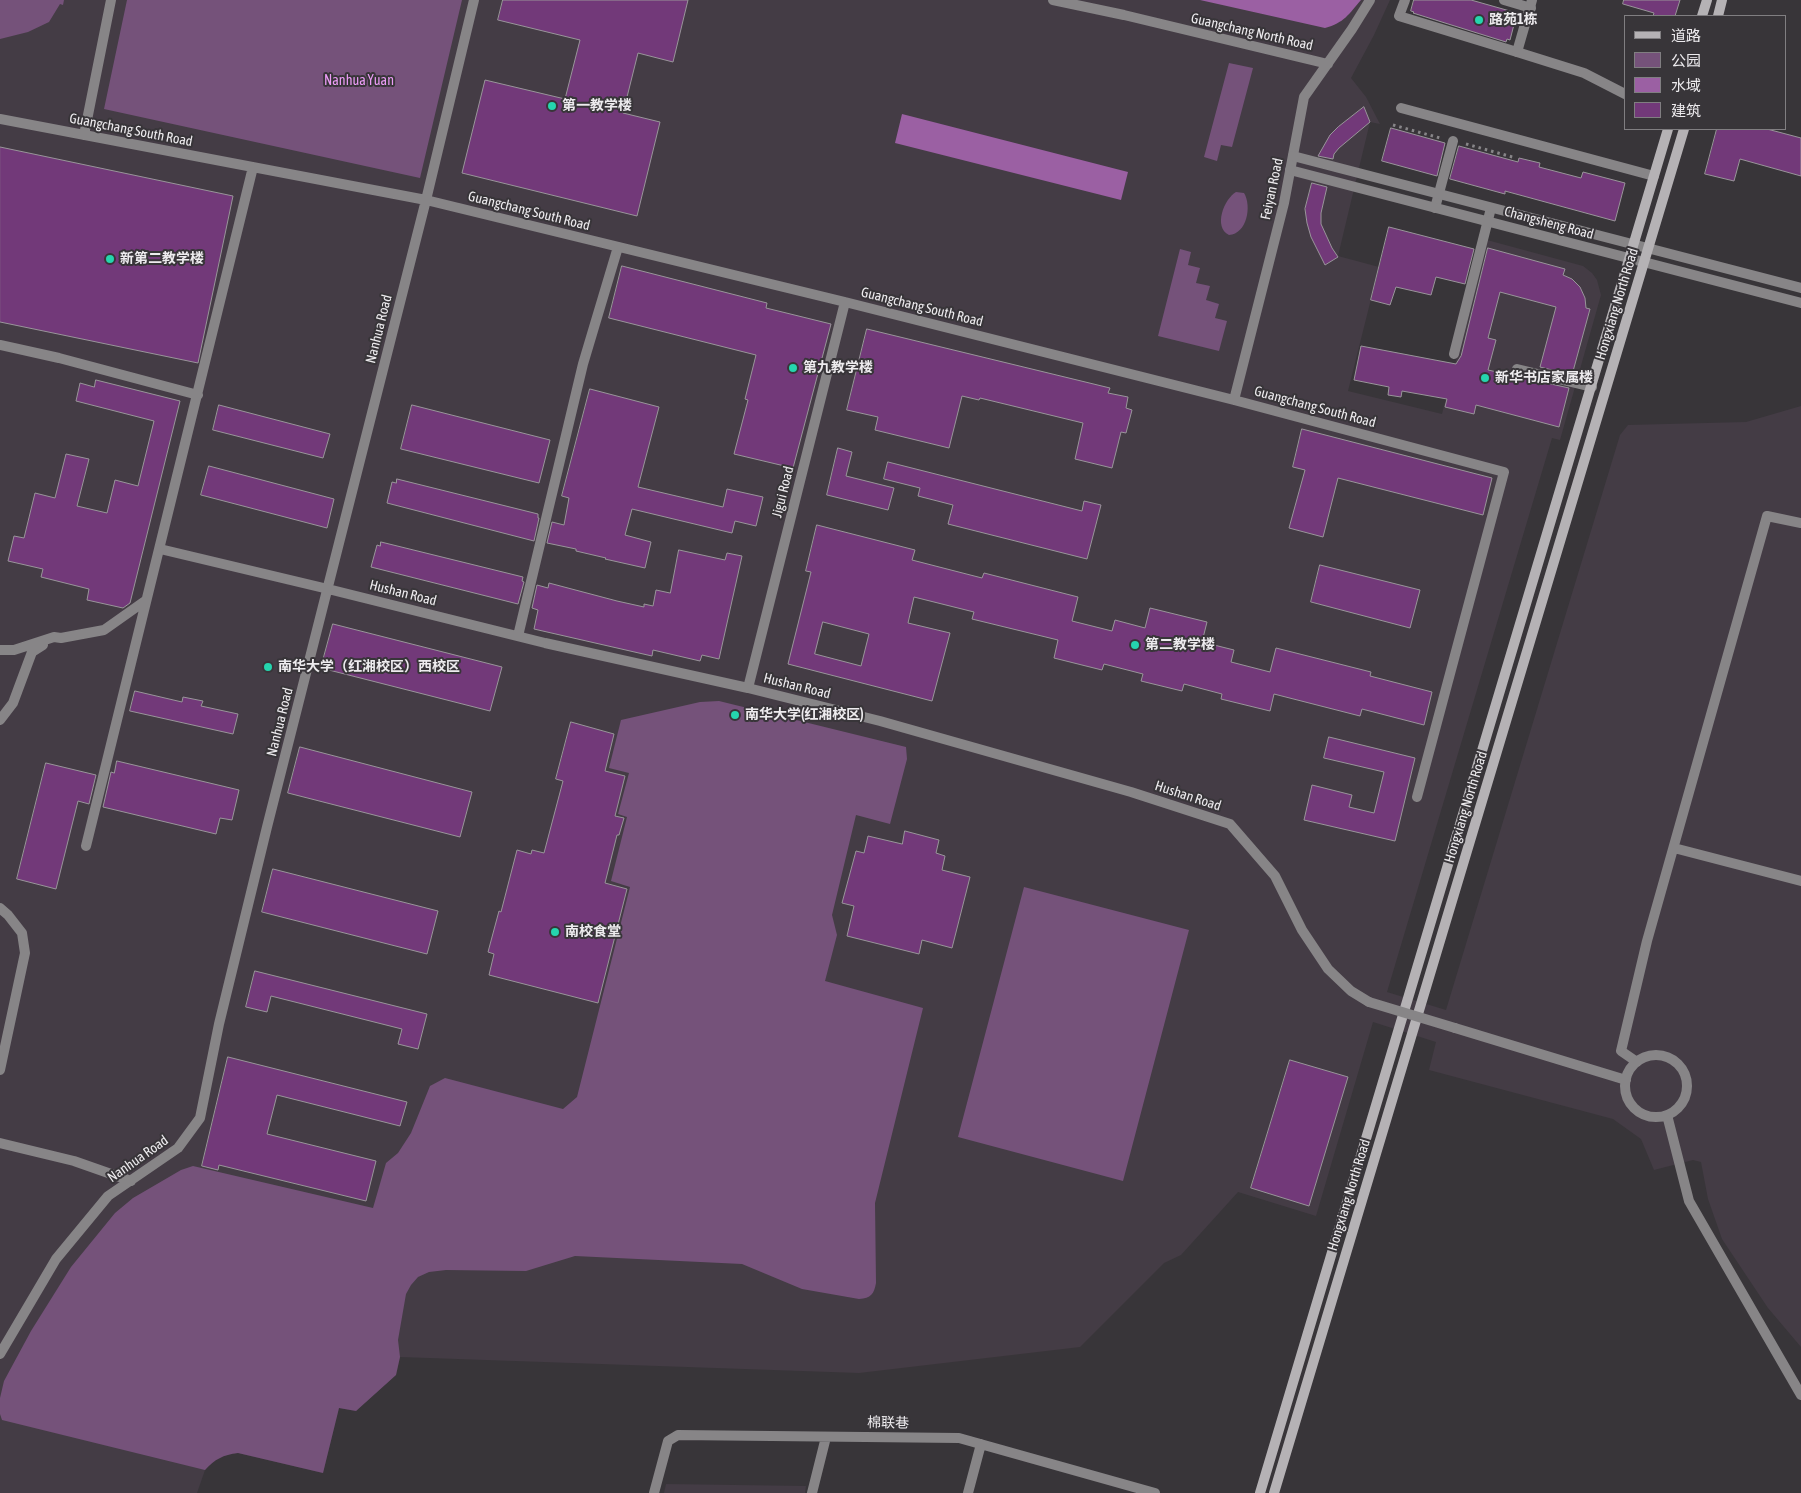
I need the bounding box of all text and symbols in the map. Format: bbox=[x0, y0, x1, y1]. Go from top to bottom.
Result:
street label: Guangchang North Road bbox=[1189, 10, 1315, 54]
place label: 路苑1栋 bbox=[1489, 12, 1538, 28]
marker: 路苑1栋 bbox=[1473, 14, 1485, 26]
legend bbox=[1624, 15, 1786, 130]
text: 道路 bbox=[1671, 27, 1701, 44]
text: 公园 bbox=[1671, 52, 1701, 69]
park label: Nanhua Yuan bbox=[324, 73, 394, 89]
text: 水域 bbox=[1671, 77, 1701, 94]
place label: 第一教学楼 bbox=[562, 98, 632, 114]
marker: 第一教学楼 bbox=[546, 100, 558, 112]
text: 建筑 bbox=[1671, 102, 1701, 119]
street label: Guangchang South Road bbox=[68, 110, 194, 150]
street label: Feiyan Road bbox=[1257, 157, 1287, 221]
street label: Guangchang South Road bbox=[466, 188, 592, 234]
street label: Changsheng Road bbox=[1502, 203, 1596, 243]
street label: Hongxiang North Road bbox=[1592, 246, 1642, 362]
place label: 新第二教学楼 bbox=[120, 251, 204, 267]
marker: 新第二教学楼 bbox=[104, 253, 116, 265]
street label: Guangchang South Road bbox=[859, 284, 985, 330]
street label: Nanhua Road bbox=[362, 293, 396, 365]
place label: 第九教学楼 bbox=[803, 360, 873, 376]
marker: 第九教学楼 bbox=[787, 362, 799, 374]
place label: 新华书店家属楼 bbox=[1495, 370, 1593, 386]
marker: 新华书店家属楼 bbox=[1479, 372, 1491, 384]
street label: Guangchang South Road bbox=[1252, 383, 1378, 431]
street label: Jigui Road bbox=[769, 465, 797, 519]
street label: Hushan Road bbox=[368, 577, 438, 609]
place label: 第二教学楼 bbox=[1145, 637, 1215, 653]
marker: 第二教学楼 bbox=[1129, 639, 1141, 651]
place label: 南华大学（红湘校区）西校区 bbox=[278, 659, 460, 675]
marker: 南华大学（红湘校区）西校区 bbox=[262, 661, 274, 673]
street label: Hushan Road bbox=[762, 670, 832, 702]
street label: Nanhua Road bbox=[263, 686, 297, 758]
place label: 南华大学(红湘校区) bbox=[745, 707, 864, 723]
marker: 南华大学(红湘校区) bbox=[729, 709, 741, 721]
street label: Hongxiang North Road bbox=[1441, 749, 1491, 865]
street label: Hushan Road bbox=[1153, 777, 1223, 815]
place label: 南校食堂 bbox=[565, 924, 621, 940]
marker: 南校食堂 bbox=[549, 926, 561, 938]
street label: Nanhua Road bbox=[104, 1132, 172, 1186]
street label: Hongxiang North Road bbox=[1324, 1137, 1374, 1253]
street label: 棉联巷 bbox=[867, 1414, 909, 1432]

